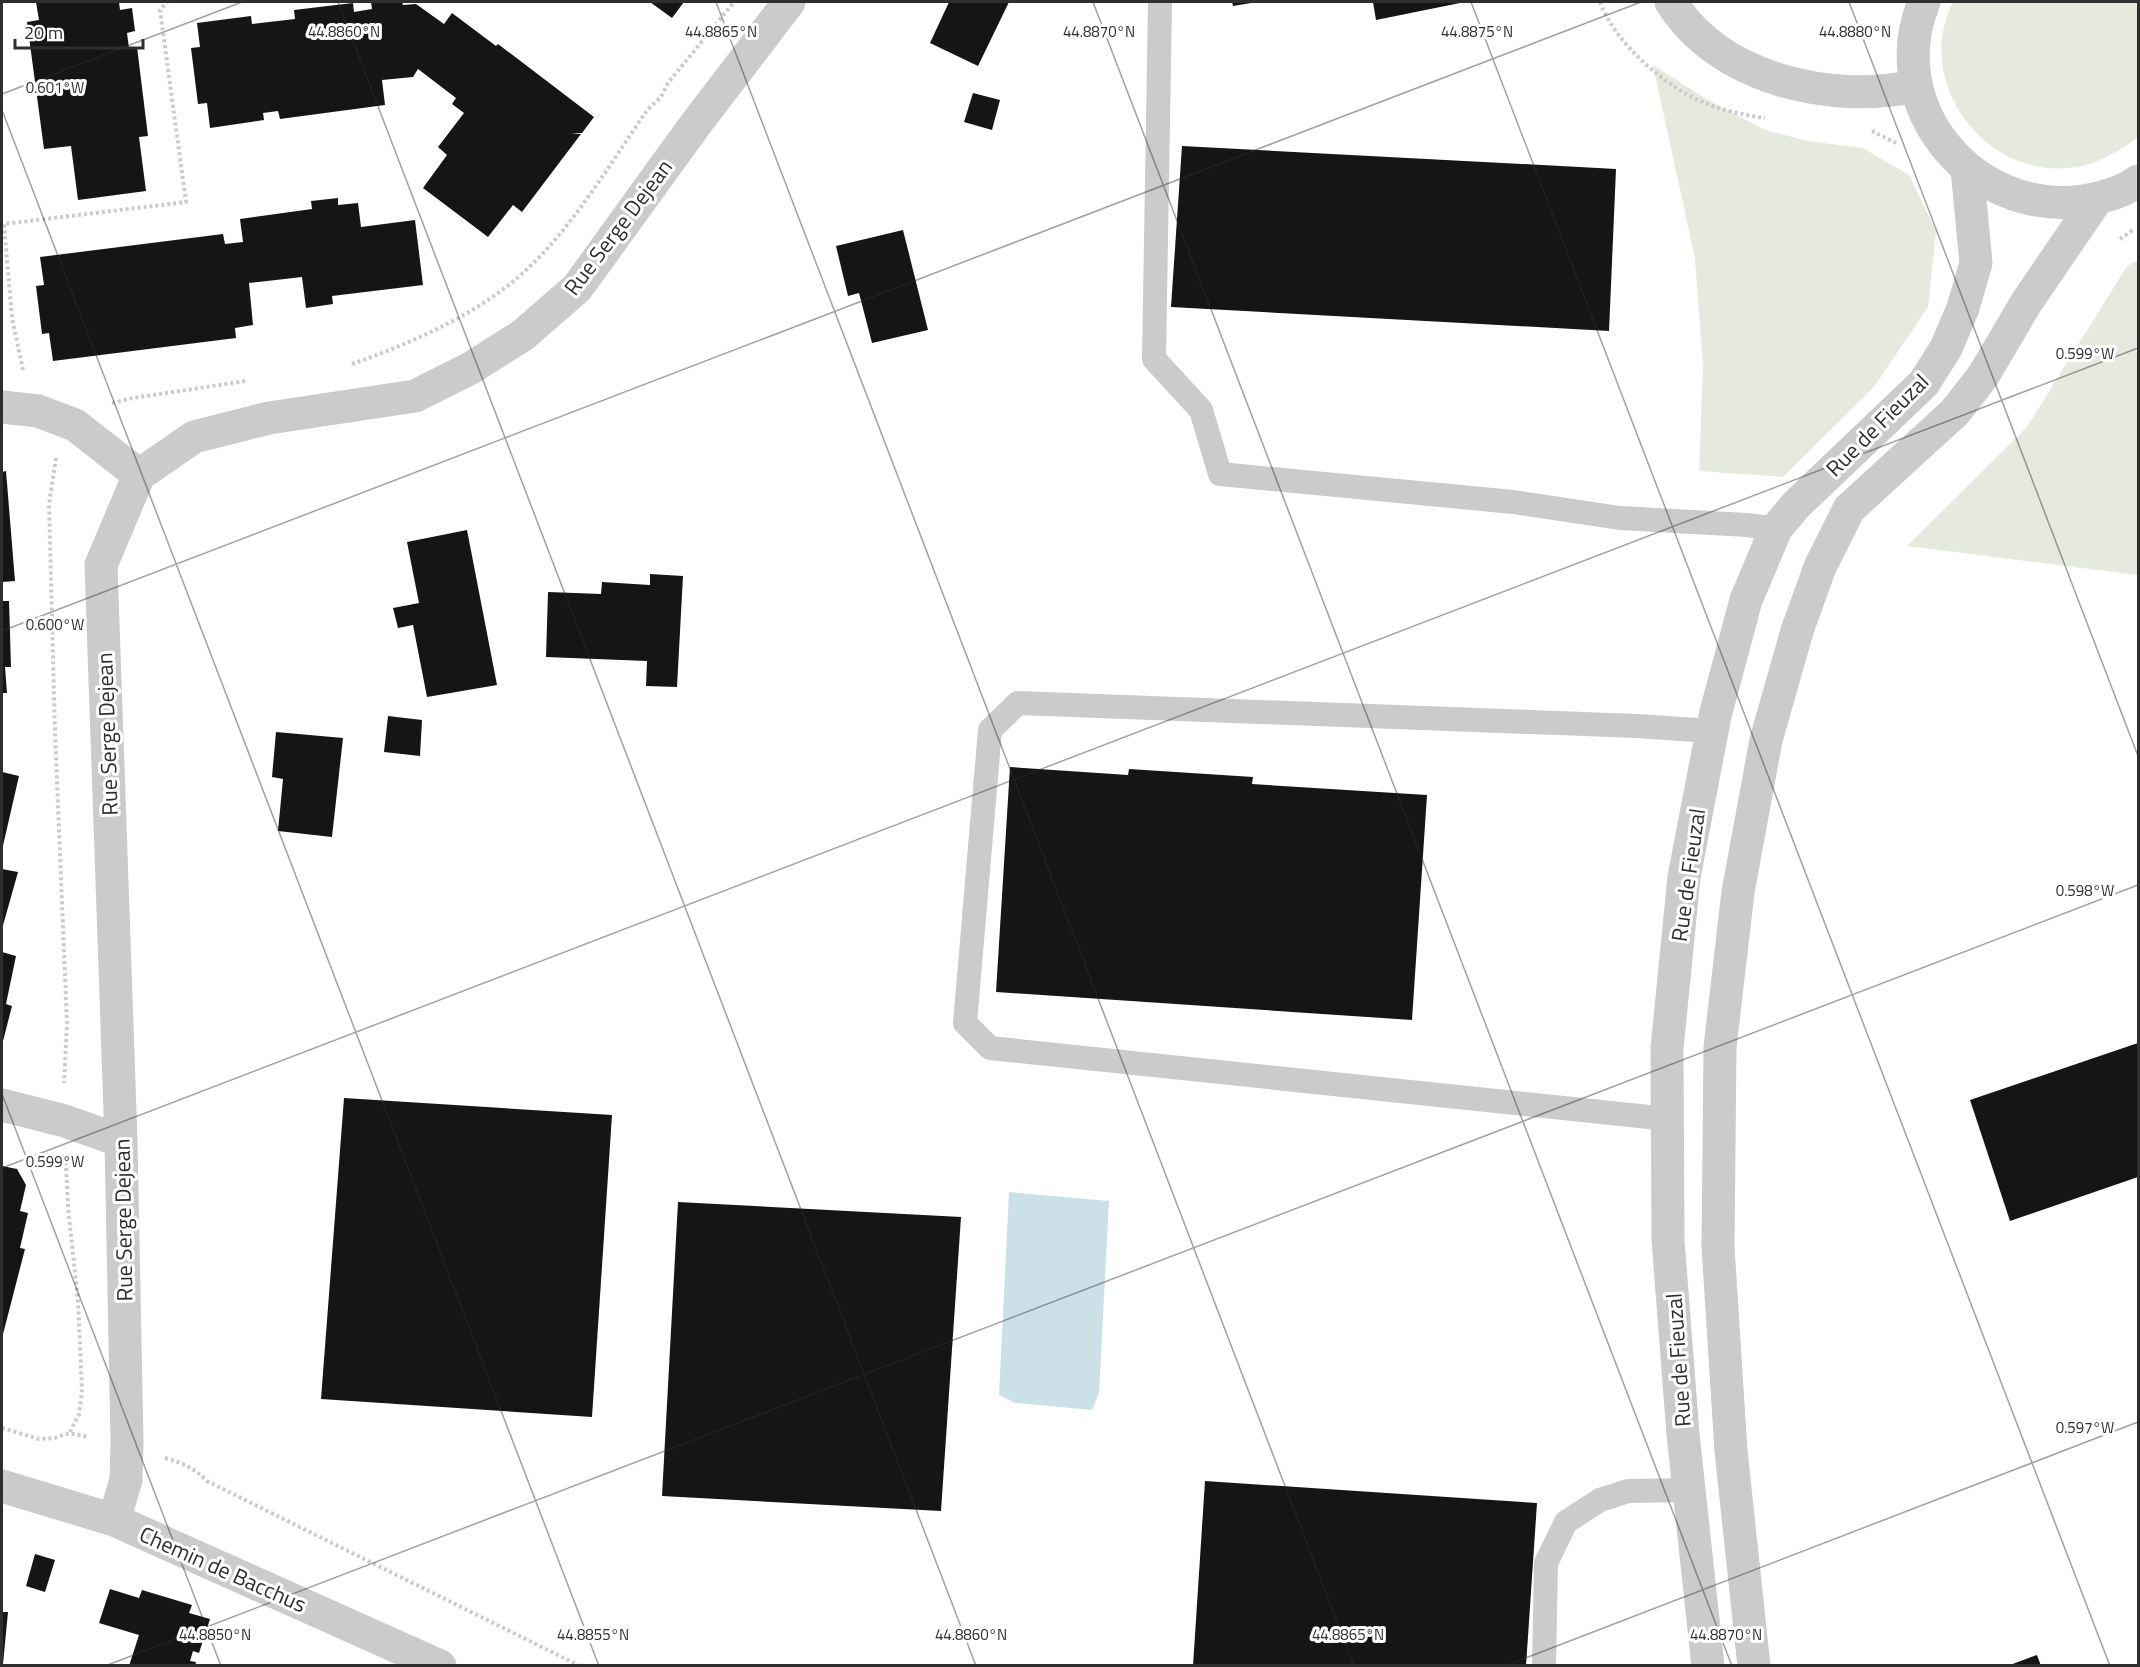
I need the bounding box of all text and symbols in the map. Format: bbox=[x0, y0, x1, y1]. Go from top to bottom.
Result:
scale bar bbox=[15, 12, 142, 50]
text: 20 m bbox=[24, 19, 63, 46]
text: 44.8860°N bbox=[308, 20, 380, 43]
text: 44.8865°N bbox=[685, 20, 757, 43]
text: 44.8870°N bbox=[1063, 20, 1135, 43]
text: 44.8875°N bbox=[1441, 20, 1513, 43]
text: 44.8880°N bbox=[1819, 20, 1891, 43]
text: 0.601°W bbox=[26, 76, 84, 99]
street label: Rue Serge Dejean bbox=[555, 152, 681, 302]
text: 0.599°W bbox=[2056, 342, 2114, 365]
street label: Rue de Fieuzal bbox=[1818, 366, 1936, 484]
text: 0.600°W bbox=[26, 613, 84, 636]
street label: Rue Serge Dejean bbox=[87, 652, 127, 816]
street label: Rue de Fieuzal bbox=[1662, 806, 1714, 944]
text: 0.598°W bbox=[2056, 879, 2114, 902]
street label: Rue Serge Dejean bbox=[105, 1138, 141, 1302]
text: 0.599°W bbox=[26, 1150, 84, 1173]
street label: Rue de Fieuzal bbox=[1656, 1292, 1700, 1428]
text: 0.597°W bbox=[2056, 1416, 2114, 1439]
street label: Chemin de Bacchus bbox=[134, 1517, 312, 1621]
text: 44.8850°N bbox=[179, 1623, 251, 1646]
text: 44.8855°N bbox=[557, 1623, 629, 1646]
text: 44.8860°N bbox=[935, 1623, 1007, 1646]
text: 44.8865°N bbox=[1312, 1623, 1384, 1646]
text: 44.8870°N bbox=[1690, 1623, 1762, 1646]

